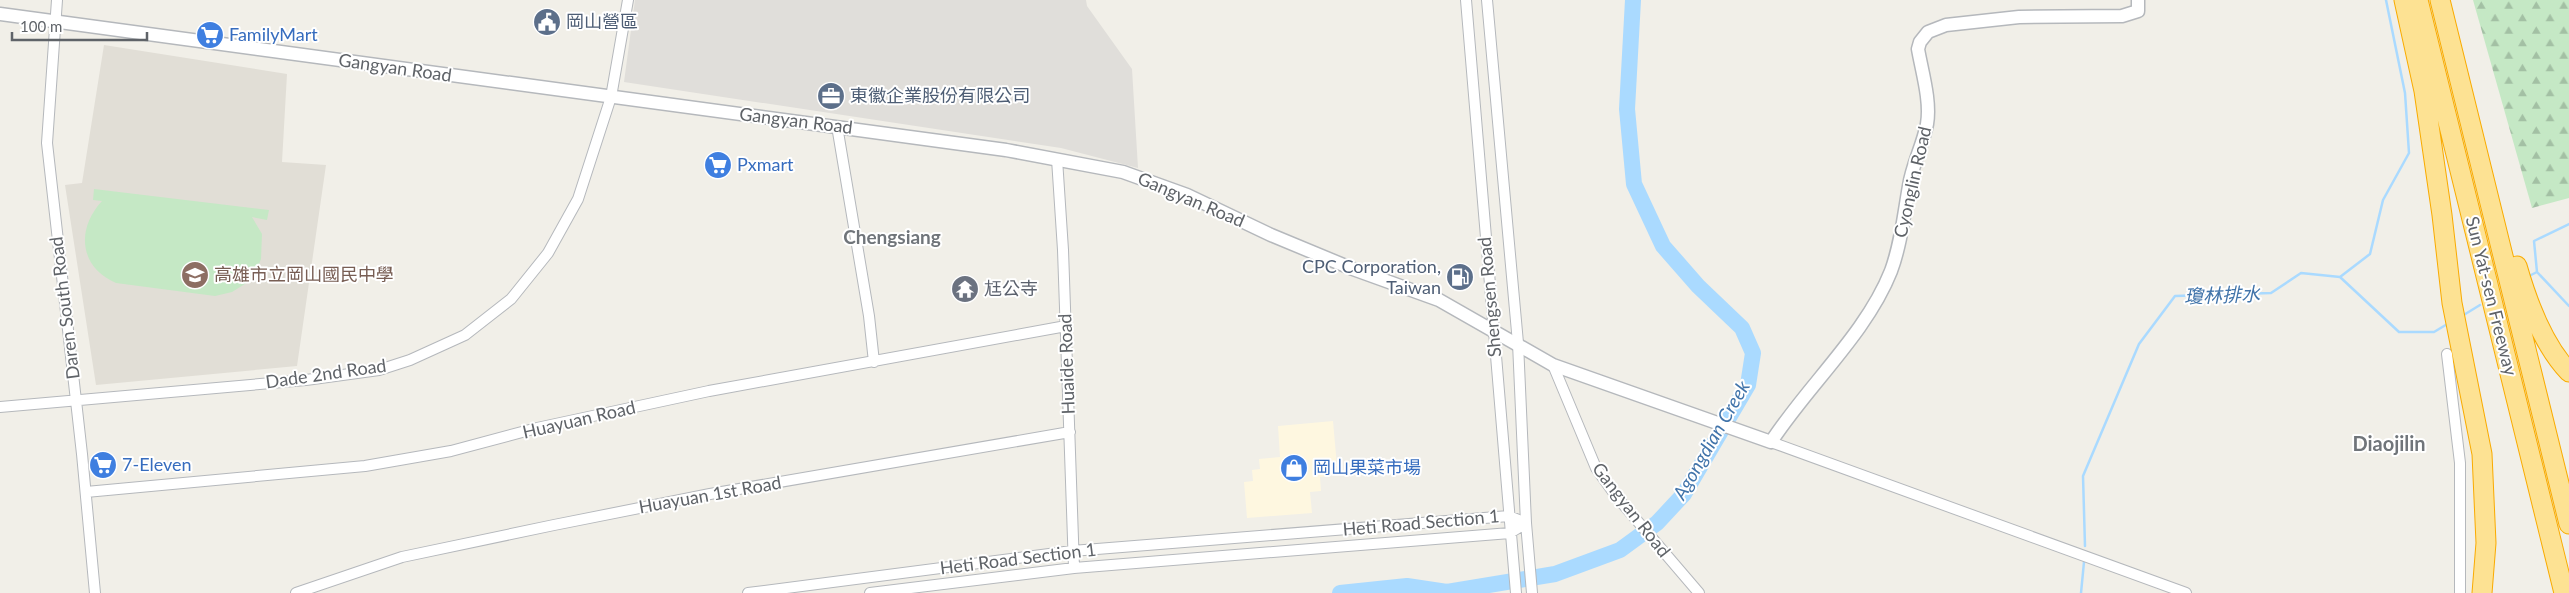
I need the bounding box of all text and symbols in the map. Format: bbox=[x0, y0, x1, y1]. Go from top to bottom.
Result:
public building icon: 岡山營區 bbox=[532, 7, 562, 37]
scale bar bbox=[12, 10, 148, 42]
place label: 岡山營區 bbox=[566, 10, 638, 32]
text: 100 m bbox=[20, 17, 62, 35]
supermarket icon: FamilyMart bbox=[195, 20, 225, 50]
place label: FamilyMart bbox=[229, 23, 318, 45]
street label: Gangyan Road bbox=[337, 48, 453, 86]
office icon: 東徽企業股份有限公司 bbox=[816, 81, 846, 111]
place label: 東徽企業股份有限公司 bbox=[850, 84, 1030, 106]
street label: Gangyan Road bbox=[738, 102, 854, 138]
street label: Cyonglin Road bbox=[1889, 124, 1936, 240]
supermarket icon: Pxmart bbox=[703, 150, 733, 180]
place label: Pxmart bbox=[737, 153, 794, 175]
street label: Gangyan Road bbox=[1135, 167, 1248, 231]
street label: Sun Yat-sen Freeway bbox=[2462, 214, 2523, 378]
district label: Chengsiang bbox=[843, 225, 941, 248]
street label: Daren South Road bbox=[44, 235, 84, 381]
street label: Shengsen Road bbox=[1473, 236, 1505, 358]
place label: CPC Corporation, Taiwan bbox=[1302, 255, 1441, 298]
school or university icon: 高雄市立岡山國民中學 bbox=[180, 260, 210, 290]
fuel station icon: CPC Corporation, Taiwan bbox=[1445, 262, 1475, 292]
place label: 高雄市立岡山國民中學 bbox=[214, 263, 394, 285]
temple icon: 尪公寺 bbox=[950, 274, 980, 304]
place label: 尪公寺 bbox=[984, 277, 1038, 299]
water label: 瓊林排水 bbox=[2184, 282, 2261, 307]
street label: Huaide Road bbox=[1053, 313, 1079, 415]
street label: Dade 2nd Road bbox=[264, 354, 388, 392]
water label: Agongdian Creek bbox=[1667, 375, 1754, 504]
street label: Huayuan Road bbox=[520, 395, 637, 443]
district label: Diaojilin bbox=[2352, 431, 2426, 455]
supermarket icon: 7-Eleven bbox=[88, 450, 118, 480]
place label: 7-Eleven bbox=[122, 453, 192, 475]
shop icon: 岡山果菜市場 bbox=[1279, 453, 1309, 483]
place label: 岡山果菜市場 bbox=[1313, 456, 1421, 478]
street label: Gangyan Road bbox=[1588, 458, 1676, 561]
street label: Huayuan 1st Road bbox=[637, 471, 783, 517]
street label: Heti Road Section 1 bbox=[1342, 504, 1500, 540]
street label: Heti Road Section 1 bbox=[938, 538, 1097, 579]

